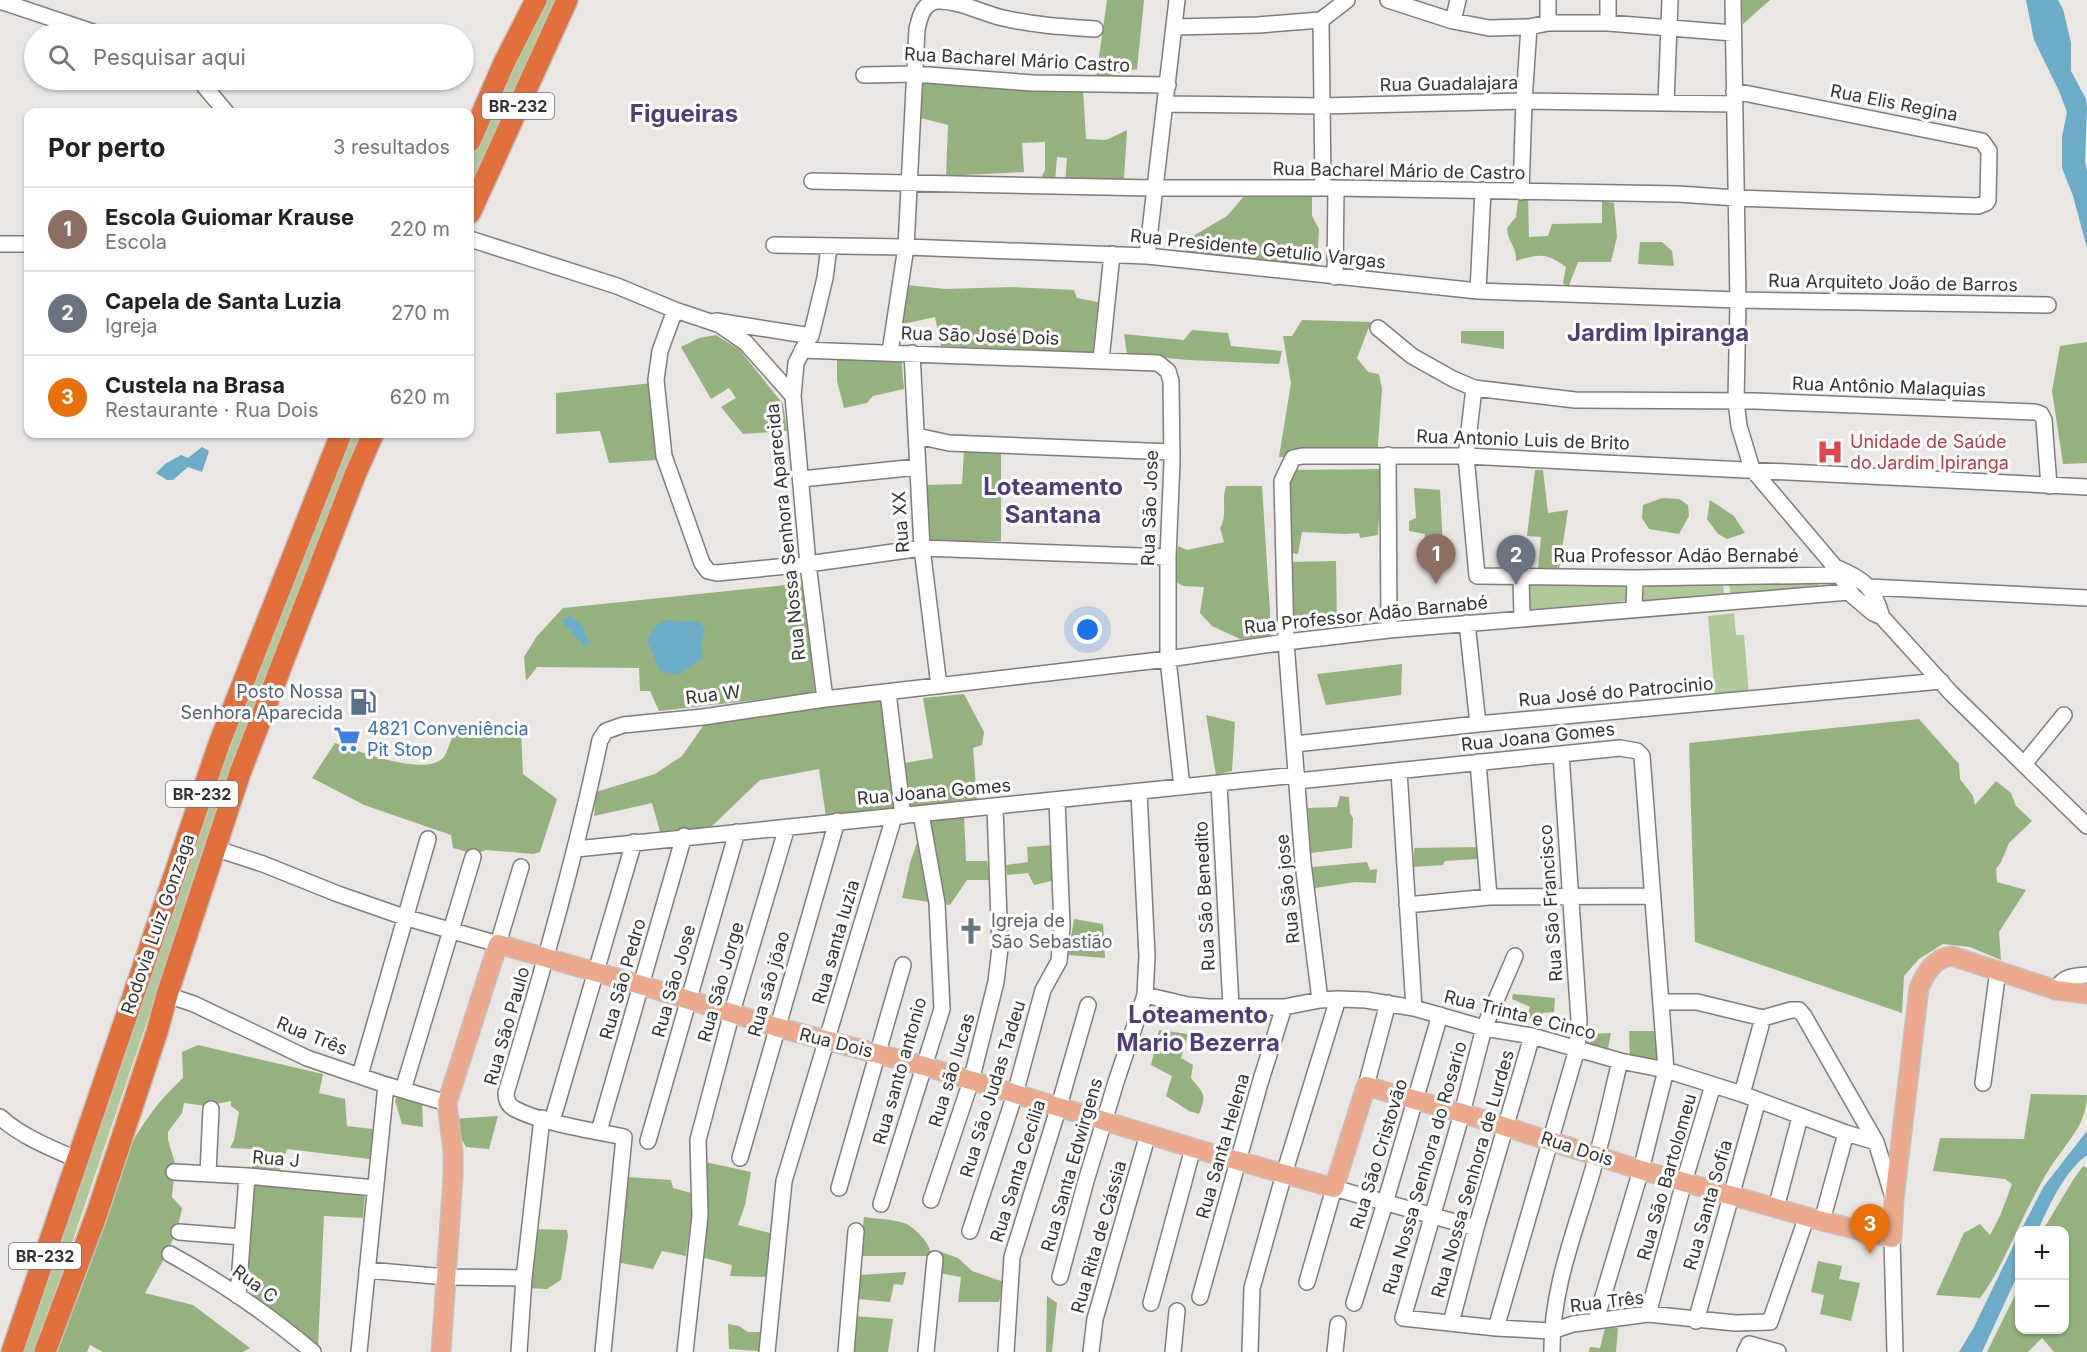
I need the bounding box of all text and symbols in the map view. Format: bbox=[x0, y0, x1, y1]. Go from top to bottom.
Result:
search box bbox=[24, 24, 474, 90]
icon: search bbox=[45, 41, 78, 74]
street label: Rua Bacharel Mário Castro bbox=[903, 43, 1131, 76]
text: Pesquisar aqui bbox=[93, 44, 246, 70]
street label: Rua Guadalajara bbox=[1380, 72, 1518, 95]
street label: Rua Elis Regina bbox=[1829, 80, 1960, 125]
road number: BR-232 bbox=[482, 93, 554, 119]
district label: Figueiras bbox=[630, 99, 738, 128]
text: Por perto bbox=[48, 132, 166, 163]
text: 3 resultados bbox=[333, 135, 450, 159]
street label: Rua Bacharel Mário de Castro bbox=[1272, 158, 1526, 183]
text: Escola Guiomar Krause bbox=[105, 204, 354, 230]
text: 1 bbox=[63, 217, 72, 241]
text: 220 m bbox=[390, 217, 450, 241]
street label: Rua Presidente Getulio Vargas bbox=[1129, 225, 1387, 272]
text: Escola bbox=[105, 230, 167, 254]
street label: Rua Arquiteto João de Barros bbox=[1768, 270, 2018, 295]
text: Capela de Santa Luzia bbox=[105, 288, 342, 314]
text: 2 bbox=[61, 301, 74, 325]
text: 270 m bbox=[391, 301, 450, 325]
text: Igreja bbox=[105, 314, 158, 338]
district label: Jardim Ipiranga bbox=[1567, 318, 1749, 347]
street label: Rua São José Dois bbox=[900, 322, 1060, 349]
text: Custela na Brasa bbox=[105, 372, 285, 398]
street label: Rua Antônio Malaquias bbox=[1792, 373, 1986, 400]
text: 3 bbox=[61, 385, 74, 409]
text: 620 m bbox=[390, 385, 450, 409]
text: Restaurante · Rua Dois bbox=[105, 398, 318, 422]
street label: Rua Nossa Senhora Aparecida bbox=[762, 402, 809, 662]
street label: Rua Antonio Luis de Brito bbox=[1416, 425, 1630, 454]
place label: Unidade de Saúde do Jardim Ipiranga bbox=[1850, 431, 2009, 473]
hospital icon: Unidade de Saúde do Jardim Ipiranga bbox=[1815, 437, 1845, 467]
street label: Rua São Jose bbox=[1137, 450, 1162, 566]
district label: Loteamento Santana bbox=[983, 472, 1123, 529]
street label: Rua XX bbox=[888, 490, 913, 554]
pin: 1 bbox=[1416, 534, 1456, 584]
pin: 2 bbox=[1496, 536, 1536, 585]
street label: Rua Professor Adão Bernabé bbox=[1553, 545, 1799, 566]
street label: Rua Professor Adão Barnabé bbox=[1243, 591, 1489, 638]
your location bbox=[1073, 615, 1102, 644]
street label: Rua José do Patrocinio bbox=[1518, 673, 1714, 710]
place label: Posto Nossa Senhora Aparecida bbox=[180, 681, 343, 723]
street label: Rua W bbox=[684, 681, 742, 708]
fuel station icon: Posto Nossa Senhora Aparecida bbox=[348, 687, 378, 717]
place label: 4821 Conveniência Pit Stop bbox=[367, 718, 529, 760]
street label: Rua Joana Gomes bbox=[1460, 718, 1616, 755]
supermarket icon: 4821 Conveniência Pit Stop bbox=[332, 724, 362, 754]
street label: Rua Joana Gomes bbox=[856, 774, 1012, 809]
road number: BR-232 bbox=[166, 781, 238, 807]
street label: Rua São Benedito bbox=[1190, 820, 1219, 972]
street label: Rua São Francisco bbox=[1535, 824, 1566, 982]
street label: Rodovia Luiz Gonzaga bbox=[117, 831, 198, 1017]
street label: Rua São jose bbox=[1271, 833, 1304, 945]
street label: Rua santa luzia bbox=[808, 877, 863, 1006]
place label: Igreja de São Sebastião bbox=[991, 910, 1113, 952]
street label: Rua São Pedro bbox=[595, 916, 650, 1042]
church icon: Igreja de São Sebastião bbox=[956, 916, 986, 946]
street label: Rua São Jorge bbox=[693, 919, 748, 1044]
street label: Rua São Jose bbox=[647, 922, 700, 1040]
street label: Rua são jõao bbox=[743, 929, 794, 1039]
street label: Rua São Paulo bbox=[480, 964, 533, 1088]
street label: Rua Trinta e Cinco bbox=[1442, 985, 1598, 1044]
street label: Rua santo antonio bbox=[868, 995, 931, 1147]
street label: Rua São Judas Tadeu bbox=[956, 998, 1029, 1180]
district label: Loteamento Mario Bezerra bbox=[1116, 1000, 1280, 1057]
street label: Rua são lucas bbox=[924, 1010, 979, 1129]
street label: Rua Três bbox=[274, 1012, 351, 1059]
street label: Rua Dois bbox=[797, 1023, 875, 1062]
street label: Rua Nossa Senhora do Rosario bbox=[1378, 1039, 1471, 1297]
street label: Rua Nossa Senhora de Lurdes bbox=[1427, 1047, 1518, 1300]
street label: Rua Santa Helena bbox=[1192, 1071, 1253, 1221]
street label: Rua Santa Edwirgens bbox=[1037, 1075, 1106, 1254]
street label: Rua São Cristovão bbox=[1346, 1076, 1411, 1232]
street label: Rua São Bartolomeu bbox=[1633, 1091, 1700, 1263]
street label: Rua Santa Cecília bbox=[986, 1097, 1049, 1245]
street label: Rua Dois bbox=[1538, 1127, 1616, 1170]
street label: Rua Santa Sofia bbox=[1679, 1137, 1736, 1272]
street label: Rua J bbox=[251, 1146, 301, 1171]
street label: Rua Rita de Cássia bbox=[1067, 1158, 1130, 1316]
pin: 3 bbox=[1850, 1204, 1890, 1254]
map controls bbox=[2015, 1226, 2069, 1334]
button: + bbox=[2015, 1226, 2069, 1280]
road number: BR-232 bbox=[9, 1243, 81, 1269]
street label: Rua C bbox=[229, 1260, 282, 1307]
button: − bbox=[2015, 1280, 2069, 1334]
street label: Rua Três bbox=[1569, 1287, 1645, 1316]

